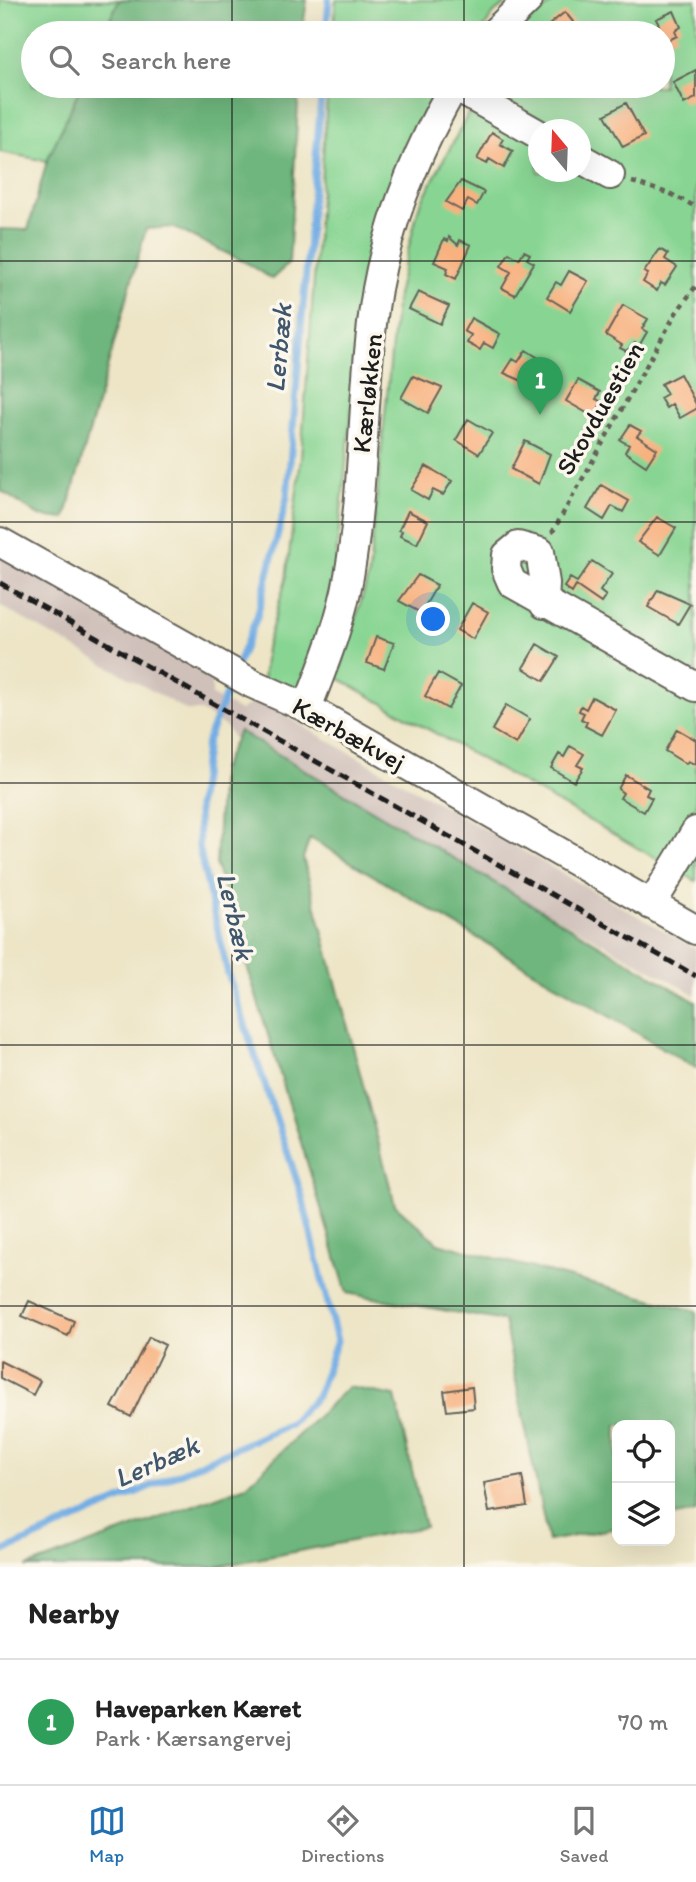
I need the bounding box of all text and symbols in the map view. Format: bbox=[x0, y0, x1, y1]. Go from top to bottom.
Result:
search box bbox=[21, 21, 675, 98]
icon: search bbox=[45, 41, 83, 79]
text: Search here bbox=[101, 44, 231, 76]
north arrow bbox=[528, 119, 591, 182]
water label: Lerbæk bbox=[257, 301, 299, 394]
street label: Kærløkken bbox=[345, 331, 389, 454]
street label: Skovduestien bbox=[549, 335, 651, 481]
pin: 1 bbox=[517, 357, 563, 415]
your location bbox=[416, 602, 450, 636]
street label: Kærbækvej bbox=[287, 690, 411, 778]
water label: Lerbæk bbox=[209, 869, 263, 965]
map controls bbox=[612, 1420, 675, 1546]
button: locate bbox=[612, 1420, 675, 1483]
water label: Lerbæk bbox=[108, 1427, 205, 1495]
button: layers bbox=[612, 1483, 675, 1546]
text: Nearby bbox=[28, 1594, 119, 1631]
text: Haveparken Kæret bbox=[95, 1692, 302, 1724]
text: 1 bbox=[46, 1708, 56, 1736]
text: 70 m bbox=[618, 1708, 668, 1736]
text: Park · Kærsangervej bbox=[95, 1724, 291, 1752]
tab: Map bbox=[88, 1802, 126, 1867]
tab: Directions bbox=[301, 1802, 385, 1867]
tab: Saved bbox=[560, 1802, 608, 1867]

